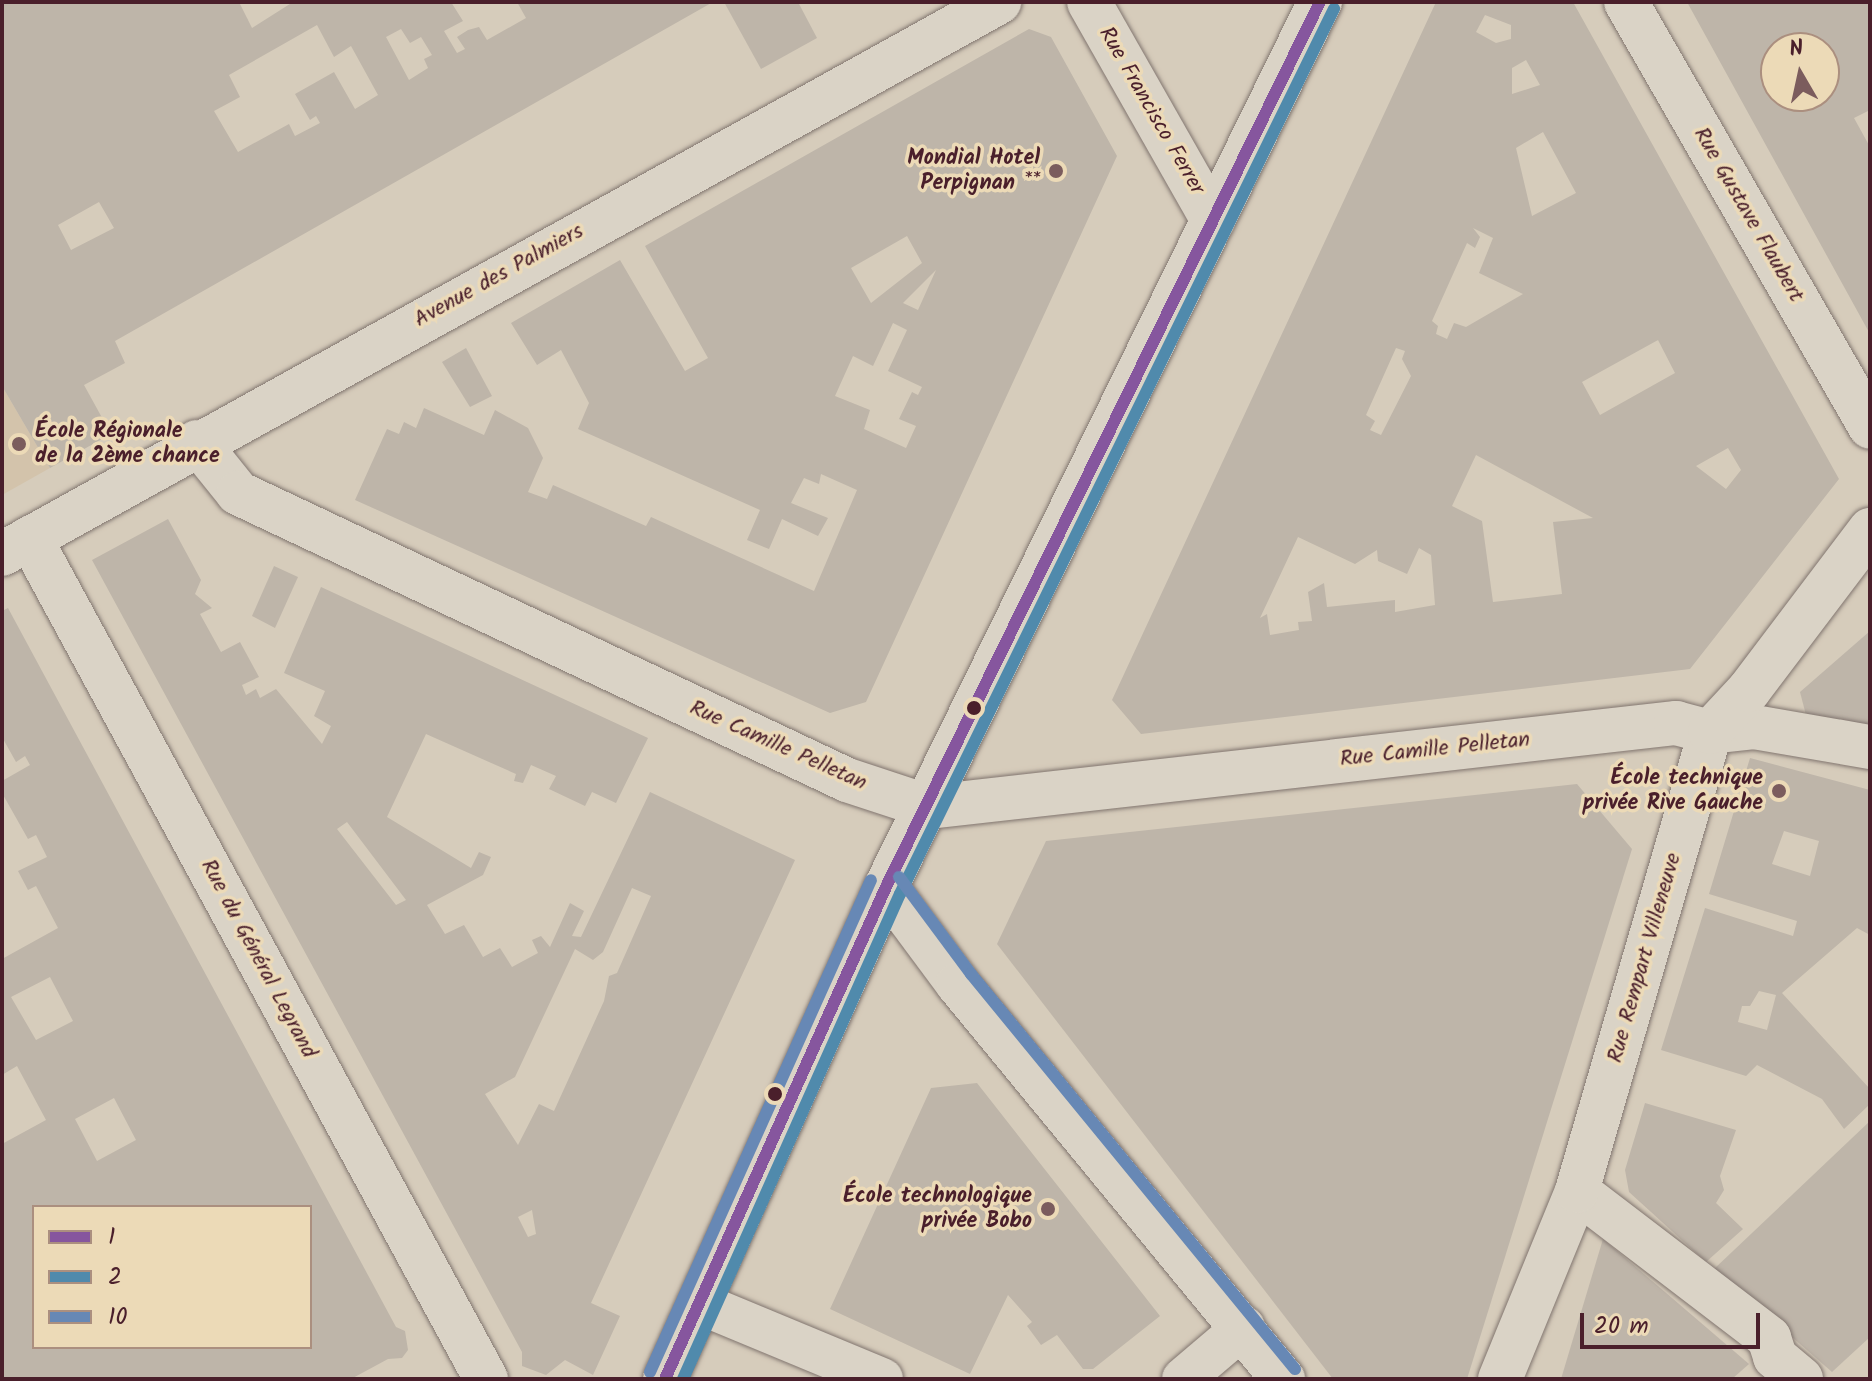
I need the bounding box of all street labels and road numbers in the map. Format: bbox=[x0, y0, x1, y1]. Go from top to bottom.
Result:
street label: Rue Francisco Ferrer bbox=[1092, 23, 1210, 199]
street label: Rue Gustave Flaubert bbox=[1687, 123, 1809, 307]
street label: Avenue des Palmiers bbox=[410, 218, 588, 334]
street label: Rue Camille Pelletan bbox=[685, 695, 871, 797]
street label: Rue Camille Pelletan bbox=[1339, 727, 1531, 773]
street label: Rue Rempart Villeneuve bbox=[1602, 850, 1688, 1066]
street label: Rue du Général Legrand bbox=[194, 855, 322, 1063]

